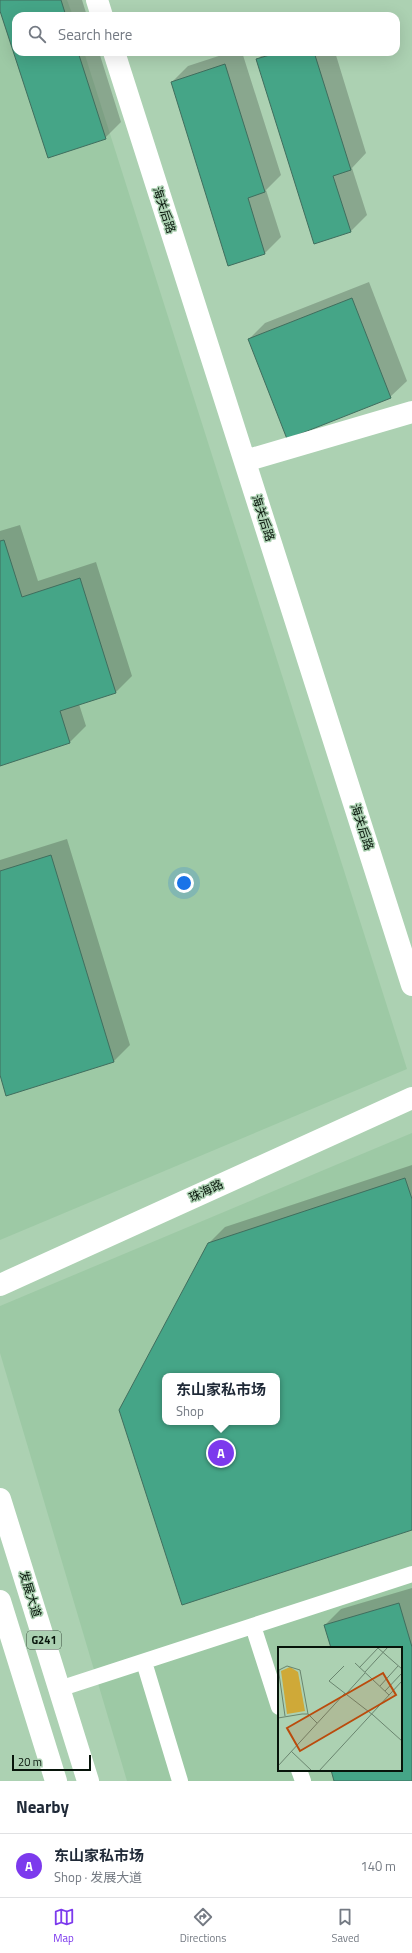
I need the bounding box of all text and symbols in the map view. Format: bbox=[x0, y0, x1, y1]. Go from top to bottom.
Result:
search box bbox=[12, 12, 400, 56]
icon: search bbox=[26, 23, 48, 45]
text: Search here bbox=[58, 23, 132, 46]
street label: 海关后路 bbox=[148, 184, 181, 236]
street label: 海关后路 bbox=[247, 492, 280, 544]
street label: 海关后路 bbox=[346, 801, 379, 853]
your location bbox=[174, 873, 194, 893]
street label: 珠海路 bbox=[185, 1174, 226, 1207]
popup bbox=[162, 1373, 280, 1425]
text: 东山家私市场 bbox=[176, 1378, 266, 1401]
text: Shop bbox=[176, 1401, 204, 1421]
pin: A bbox=[208, 1438, 234, 1468]
street label: 发展大道 bbox=[14, 1568, 47, 1620]
road number: G241 bbox=[27, 1631, 61, 1649]
inset map bbox=[278, 1647, 402, 1771]
scale bar bbox=[12, 1753, 91, 1772]
text: 20 m bbox=[18, 1754, 42, 1770]
text: Nearby bbox=[16, 1794, 69, 1820]
text: 东山家私市场 bbox=[54, 1844, 144, 1867]
text: A bbox=[25, 1856, 33, 1876]
text: 140 m bbox=[360, 1856, 396, 1876]
text: Shop · 发展大道 bbox=[54, 1867, 142, 1887]
tab: Map bbox=[53, 1906, 75, 1946]
tab: Directions bbox=[180, 1906, 226, 1946]
tab: Saved bbox=[331, 1906, 359, 1946]

